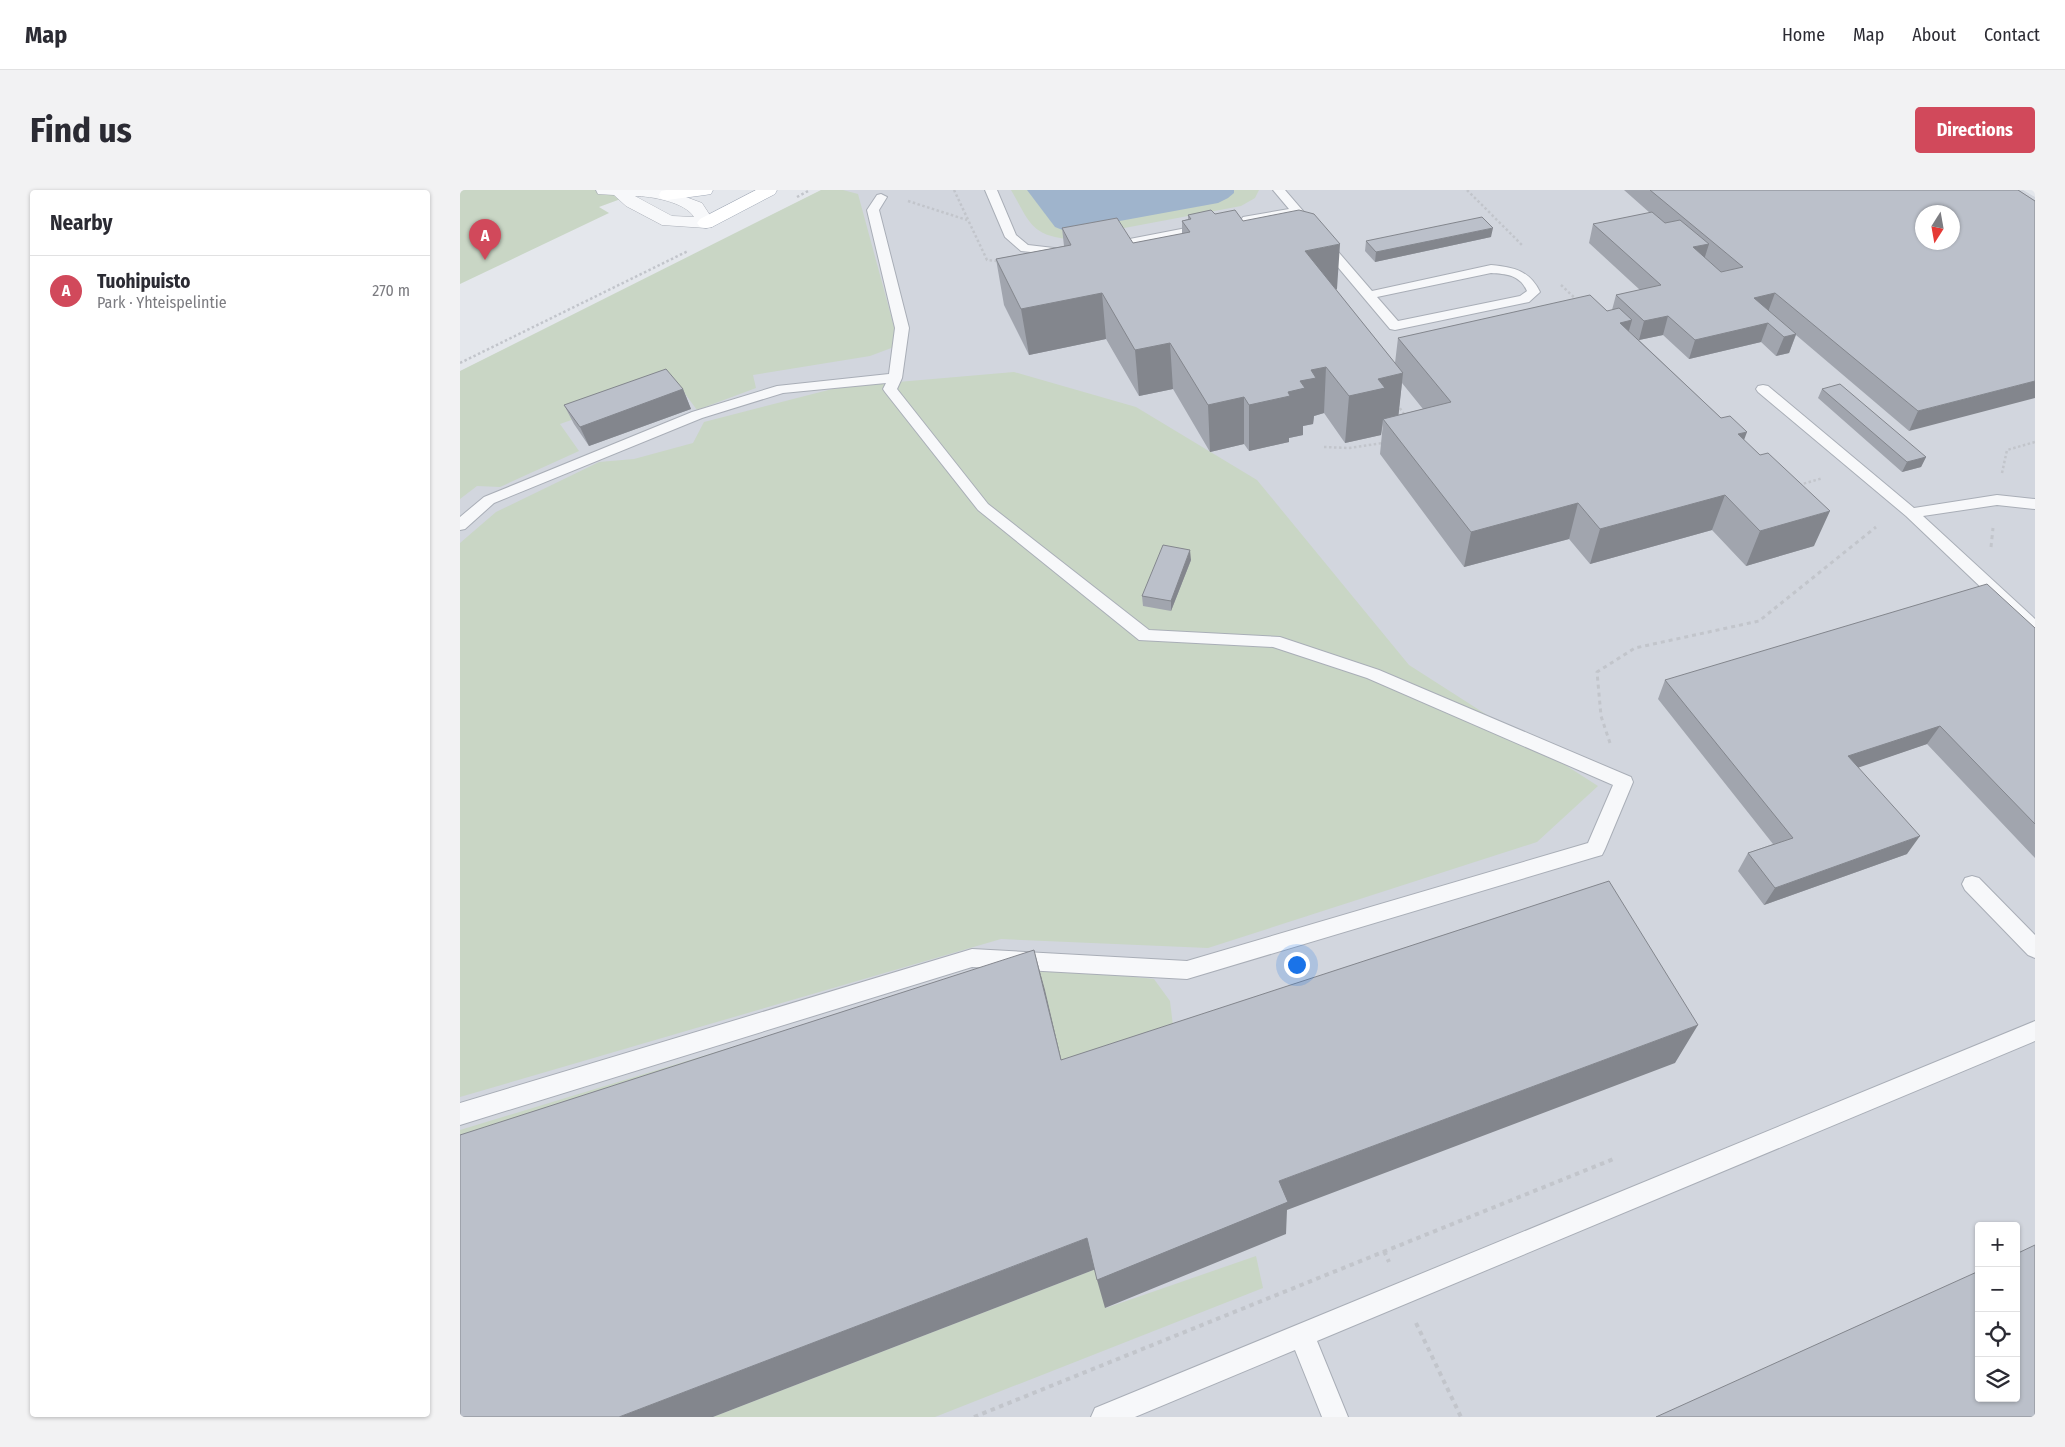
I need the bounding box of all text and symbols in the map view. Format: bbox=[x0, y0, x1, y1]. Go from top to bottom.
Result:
text: Map bbox=[25, 21, 67, 49]
text: Home bbox=[1782, 24, 1825, 46]
text: Map bbox=[1853, 24, 1884, 46]
text: About bbox=[1912, 24, 1956, 46]
text: Contact bbox=[1984, 24, 2040, 46]
button: Directions bbox=[1915, 107, 2035, 153]
text: Find us bbox=[30, 109, 132, 151]
north arrow bbox=[1915, 205, 1960, 250]
text: Nearby bbox=[50, 210, 112, 236]
pin: A bbox=[469, 219, 501, 260]
text: Tuohipuisto bbox=[97, 270, 190, 293]
text: A bbox=[62, 281, 70, 300]
text: 270 m bbox=[372, 281, 410, 300]
text: Park · Yhteispelintie bbox=[97, 293, 227, 312]
your location bbox=[1284, 952, 1310, 978]
map controls bbox=[1975, 1222, 2020, 1402]
button: + bbox=[1975, 1222, 2020, 1267]
button: − bbox=[1975, 1267, 2020, 1312]
button: locate bbox=[1975, 1312, 2020, 1357]
button: layers bbox=[1975, 1357, 2020, 1402]

